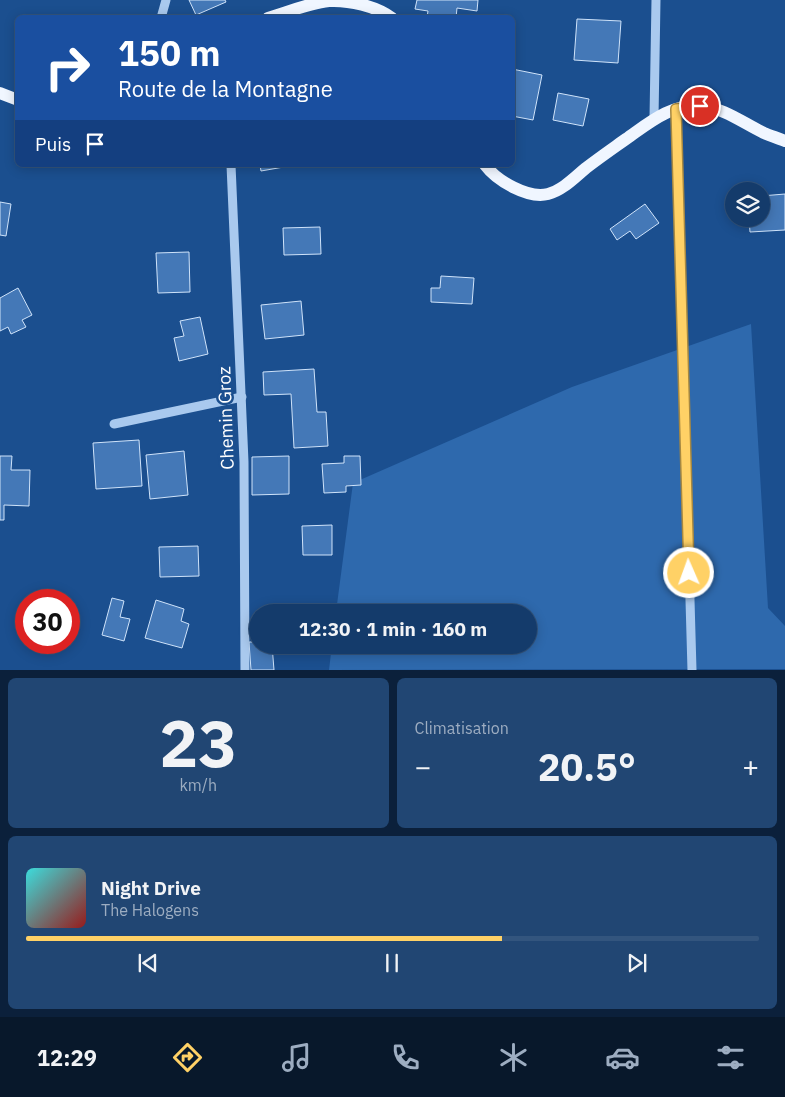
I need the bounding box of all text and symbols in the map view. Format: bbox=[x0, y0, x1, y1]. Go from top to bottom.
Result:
text: 150 m bbox=[118, 30, 221, 76]
icon: right bbox=[35, 35, 100, 100]
text: Route de la Montagne bbox=[118, 74, 333, 103]
pin bbox=[679, 85, 721, 127]
icon: arrive bbox=[686, 92, 714, 120]
icon: arrive bbox=[81, 130, 109, 158]
text: Puis bbox=[35, 132, 71, 156]
map controls bbox=[725, 182, 770, 227]
button: layers bbox=[725, 182, 770, 227]
street label: Chemin Groz bbox=[212, 366, 239, 470]
position arrow bbox=[662, 546, 714, 598]
speed limit sign: 30 bbox=[15, 589, 80, 654]
text: 12:30 · 1 min · 160 m bbox=[299, 617, 487, 641]
text: 23 bbox=[159, 700, 237, 785]
text: Climatisation bbox=[415, 718, 509, 738]
text: 20.5° bbox=[538, 742, 636, 791]
text: − bbox=[415, 748, 431, 785]
text: + bbox=[742, 748, 759, 785]
text: km/h bbox=[179, 775, 217, 795]
text: Night Drive bbox=[101, 876, 201, 900]
text: The Halogens bbox=[101, 900, 199, 920]
icon: previous bbox=[134, 949, 162, 977]
icon: pause bbox=[378, 949, 406, 977]
icon: next bbox=[623, 949, 651, 977]
icon: directions bbox=[170, 1040, 205, 1075]
icon: music bbox=[279, 1040, 314, 1075]
icon: phone bbox=[388, 1040, 423, 1075]
icon: climate bbox=[496, 1040, 531, 1075]
icon: car bbox=[605, 1040, 640, 1075]
icon: filters bbox=[713, 1040, 748, 1075]
text: 12:29 bbox=[37, 1043, 97, 1072]

